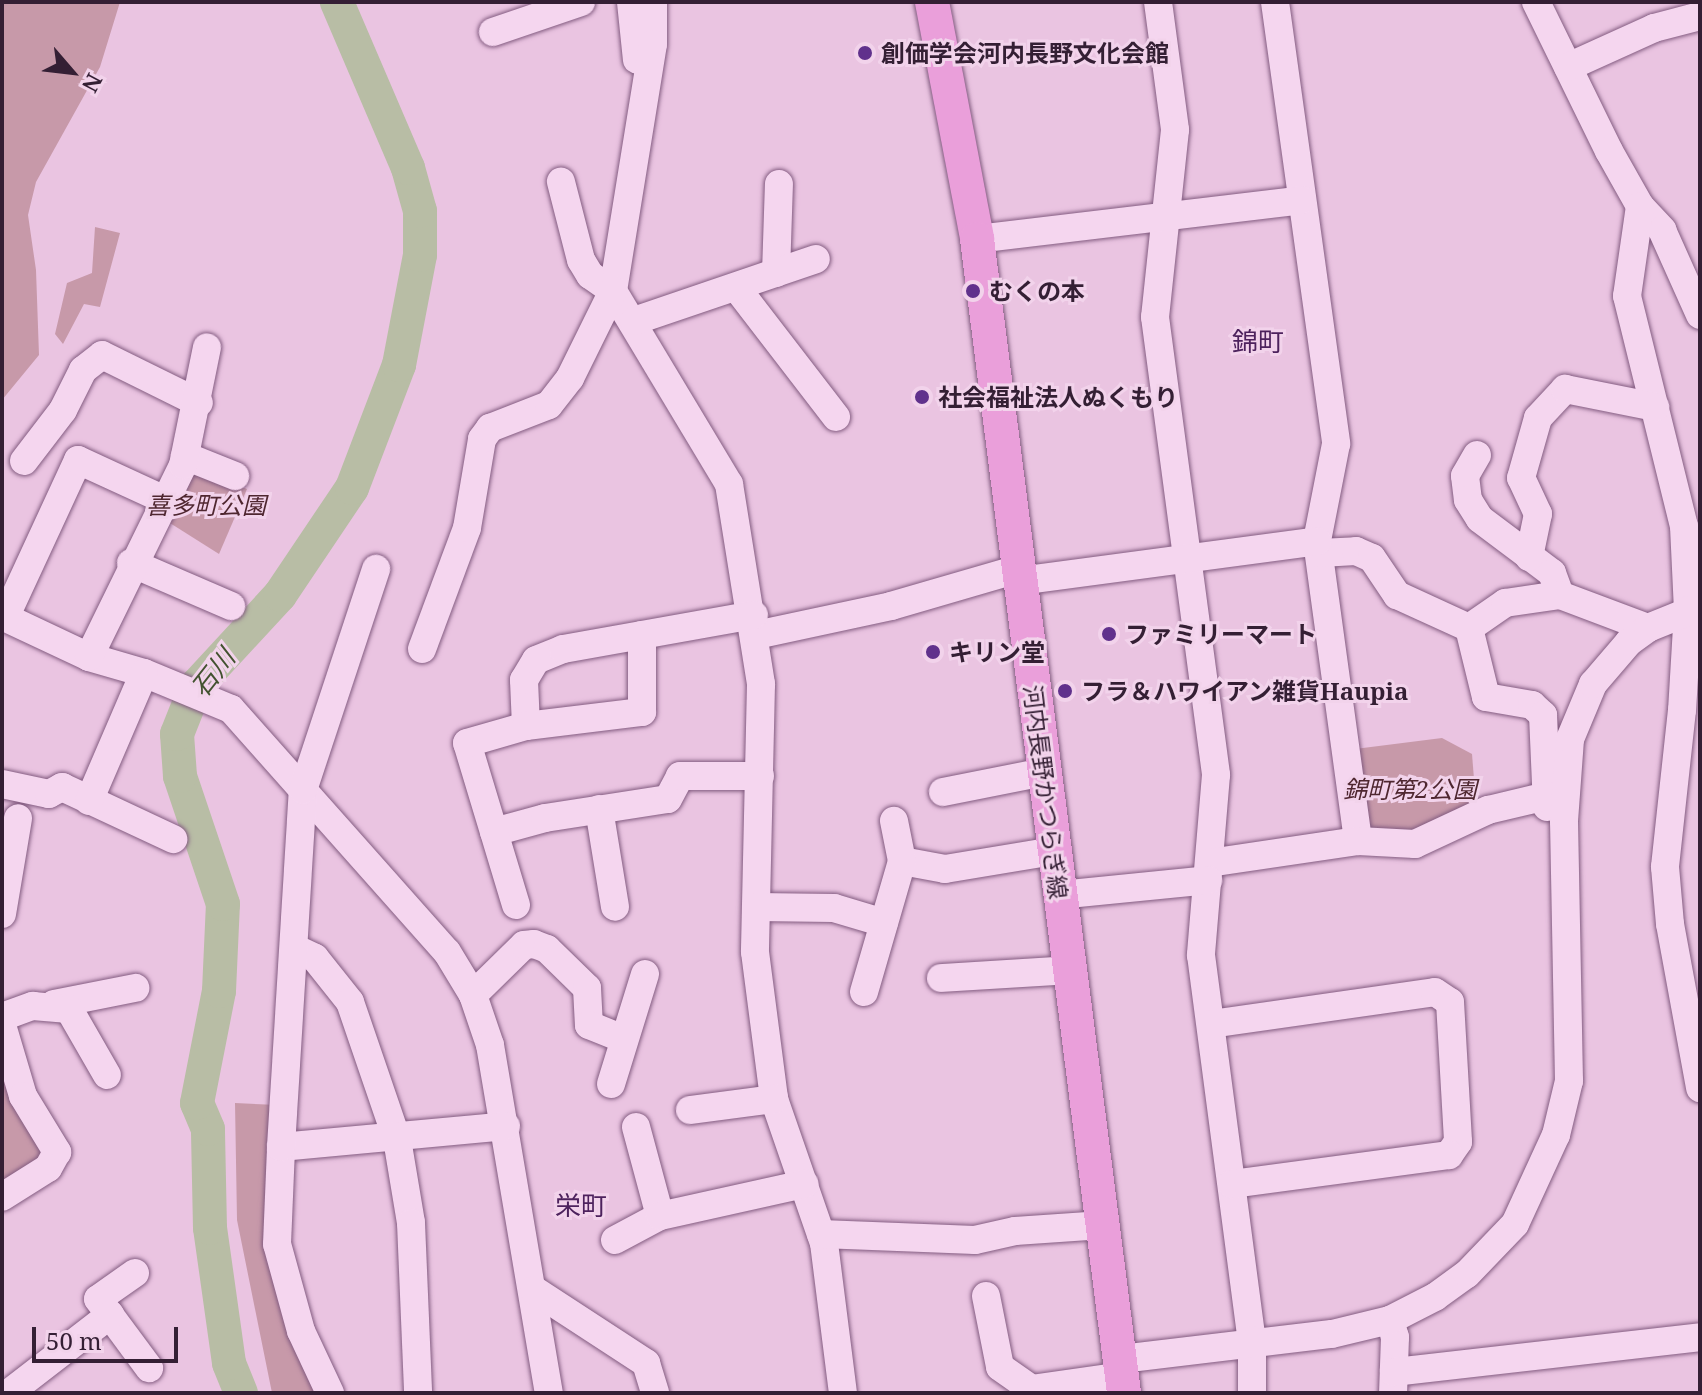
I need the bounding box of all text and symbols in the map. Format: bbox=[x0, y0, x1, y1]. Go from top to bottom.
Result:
north arrow bbox=[32, 32, 112, 112]
place label: 創価学会河内長野文化会館 bbox=[881, 39, 1169, 67]
marker: 創価学会河内長野文化会館 bbox=[856, 44, 874, 62]
text: N bbox=[76, 69, 111, 98]
place label: むくの本 bbox=[989, 277, 1085, 305]
marker: むくの本 bbox=[964, 282, 982, 300]
district label: 錦町 bbox=[1232, 326, 1284, 358]
place label: 社会福祉法人ぬくもり bbox=[938, 383, 1178, 411]
marker: 社会福祉法人ぬくもり bbox=[913, 388, 931, 406]
park label: 喜多町公園 bbox=[146, 491, 266, 519]
place label: ファミリーマート bbox=[1125, 620, 1317, 648]
marker: ファミリーマート bbox=[1100, 625, 1118, 643]
place label: キリン堂 bbox=[949, 638, 1045, 666]
water label: 石川 bbox=[185, 643, 241, 703]
marker: キリン堂 bbox=[924, 643, 942, 661]
place label: フラ＆ハワイアン雑貨Haupia bbox=[1081, 677, 1409, 705]
marker: フラ＆ハワイアン雑貨Haupia bbox=[1056, 682, 1074, 700]
street label: 河内長野かつらぎ線 bbox=[1019, 683, 1073, 901]
park label: 錦町第2公園 bbox=[1343, 775, 1477, 803]
district label: 栄町 bbox=[555, 1190, 607, 1222]
scale bar bbox=[36, 1311, 182, 1361]
text: 50 m bbox=[46, 1324, 102, 1357]

